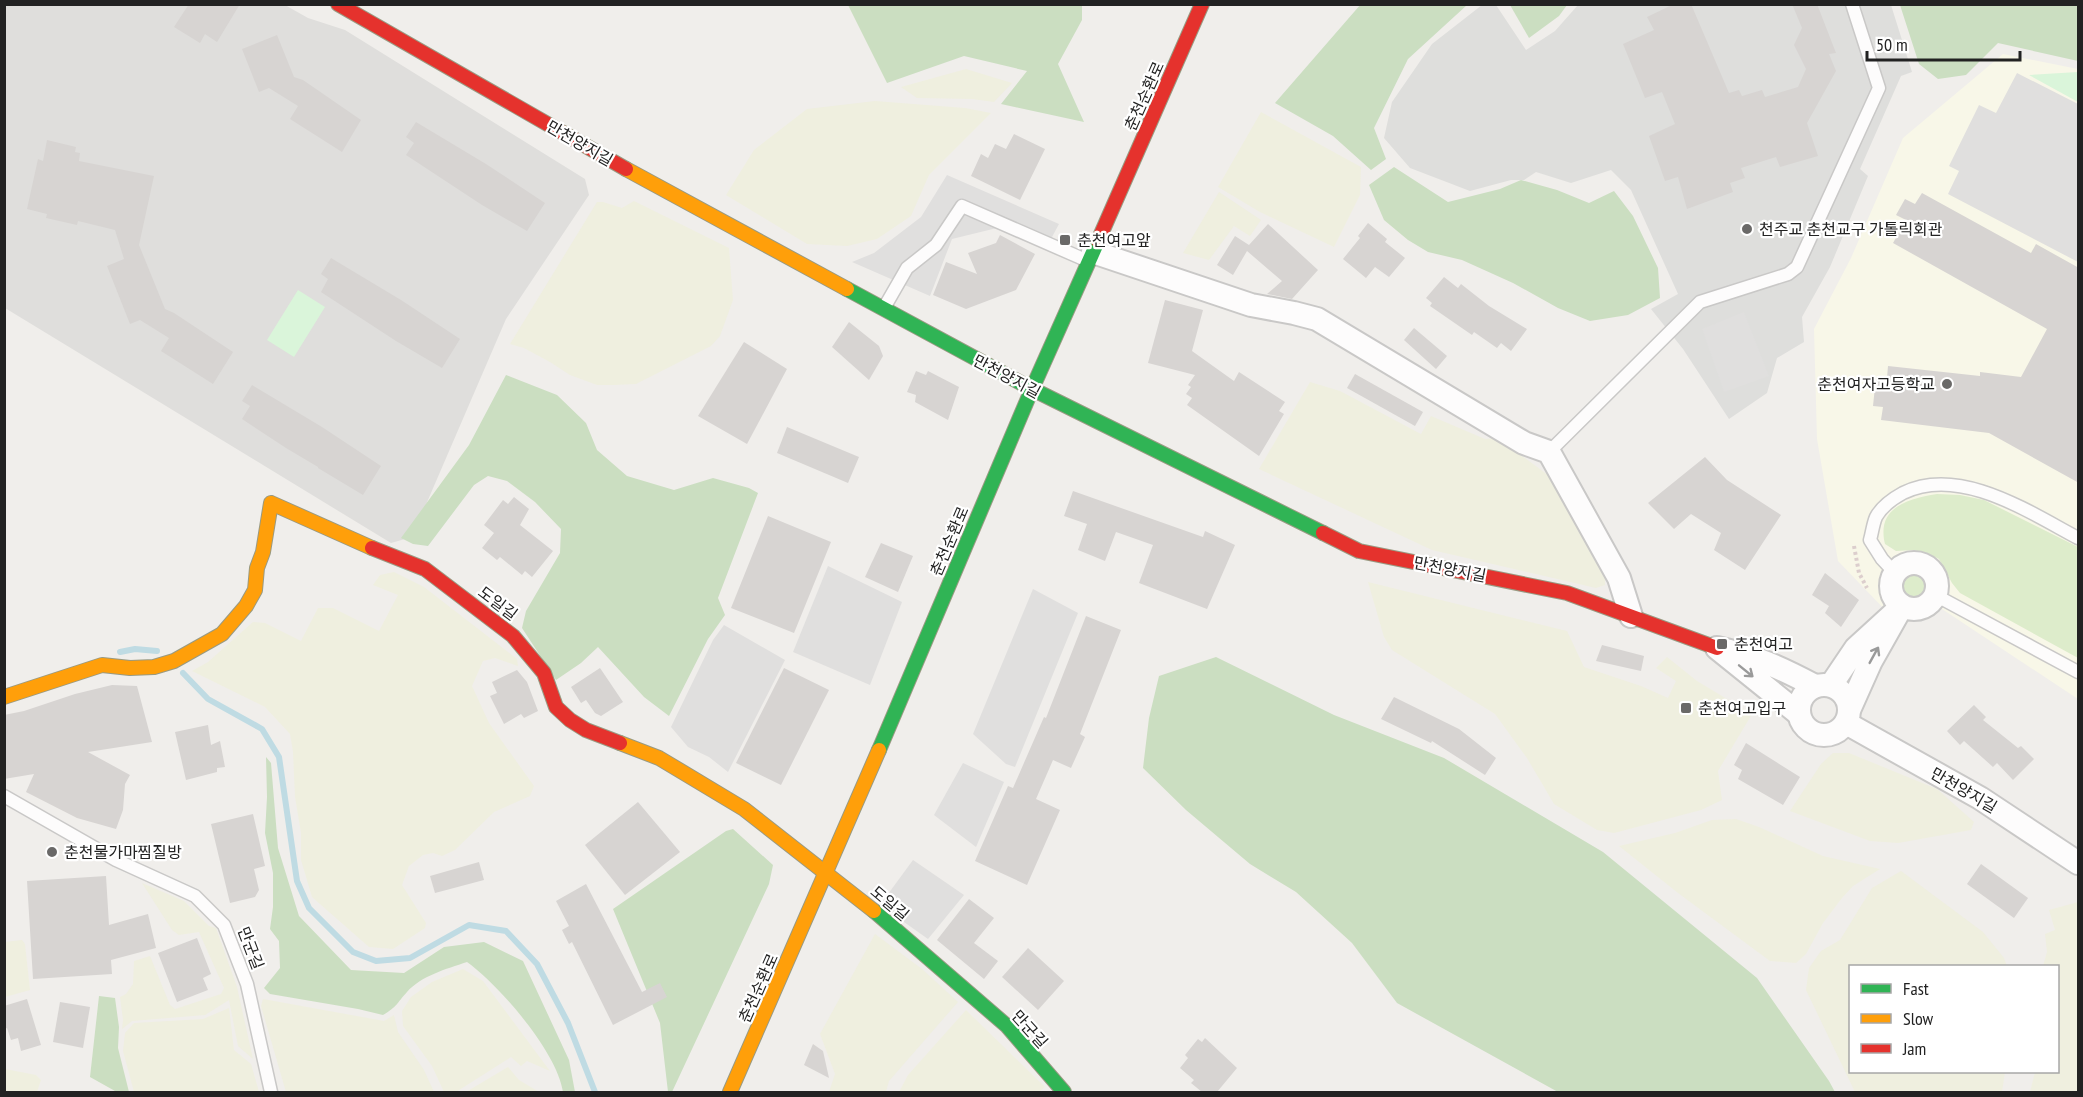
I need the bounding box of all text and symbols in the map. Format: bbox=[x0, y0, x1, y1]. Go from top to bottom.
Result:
scale bar bbox=[1867, 24, 2020, 62]
text: 50 m bbox=[1876, 33, 1908, 56]
street label: 춘천순환로 bbox=[1120, 58, 1168, 134]
street label: 만천양지길 bbox=[543, 116, 617, 170]
place label: 천주교 춘천교구 가톨릭회관 bbox=[1759, 219, 1943, 239]
marker: 천주교 춘천교구 가톨릭회관 bbox=[1740, 222, 1754, 236]
place label: 춘천여고앞 bbox=[1077, 230, 1151, 250]
marker: 춘천여고앞 bbox=[1058, 233, 1072, 247]
street label: 만천양지길 bbox=[970, 350, 1044, 402]
place label: 춘천여자고등학교 bbox=[1817, 374, 1935, 394]
marker: 춘천여자고등학교 bbox=[1940, 377, 1954, 391]
street label: 춘천순환로 bbox=[925, 503, 973, 579]
street label: 만천양지길 bbox=[1412, 552, 1488, 586]
street label: 도일길 bbox=[474, 582, 522, 624]
place label: 춘천여고 bbox=[1734, 634, 1793, 654]
marker: 춘천여고 bbox=[1715, 637, 1729, 651]
one-way arrow bbox=[1869, 647, 1881, 664]
one-way arrow bbox=[1738, 664, 1754, 677]
place label: 춘천여고입구 bbox=[1698, 698, 1786, 718]
marker: 춘천여고입구 bbox=[1679, 701, 1693, 715]
street label: 만천양지길 bbox=[1927, 763, 2001, 817]
place label: 춘천물가마찜질방 bbox=[64, 842, 182, 862]
marker: 춘천물가마찜질방 bbox=[45, 845, 59, 859]
street label: 도일길 bbox=[867, 881, 913, 925]
street label: 만군길 bbox=[234, 924, 268, 972]
street label: 춘천순환로 bbox=[734, 950, 782, 1026]
legend bbox=[1849, 965, 2059, 1073]
text: Fast bbox=[1903, 977, 1929, 1000]
street label: 만군길 bbox=[1008, 1006, 1052, 1052]
text: Slow bbox=[1903, 1007, 1934, 1030]
text: Jam bbox=[1902, 1037, 1926, 1060]

